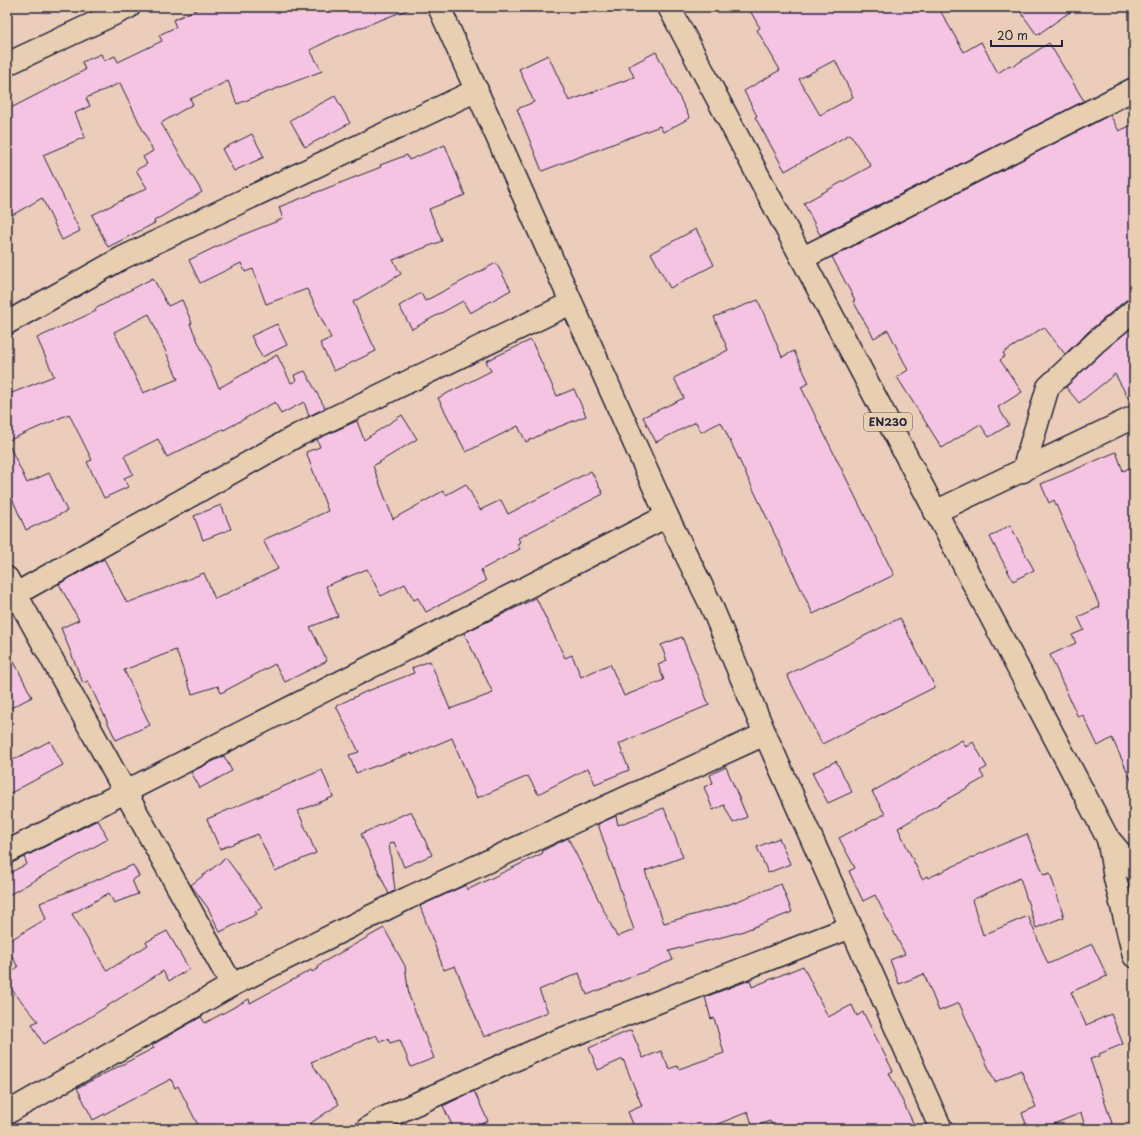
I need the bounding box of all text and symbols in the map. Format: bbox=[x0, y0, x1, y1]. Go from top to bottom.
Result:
scale bar bbox=[991, 22, 1062, 48]
text: 20 m bbox=[997, 26, 1028, 44]
road number: EN230 bbox=[864, 413, 912, 431]

